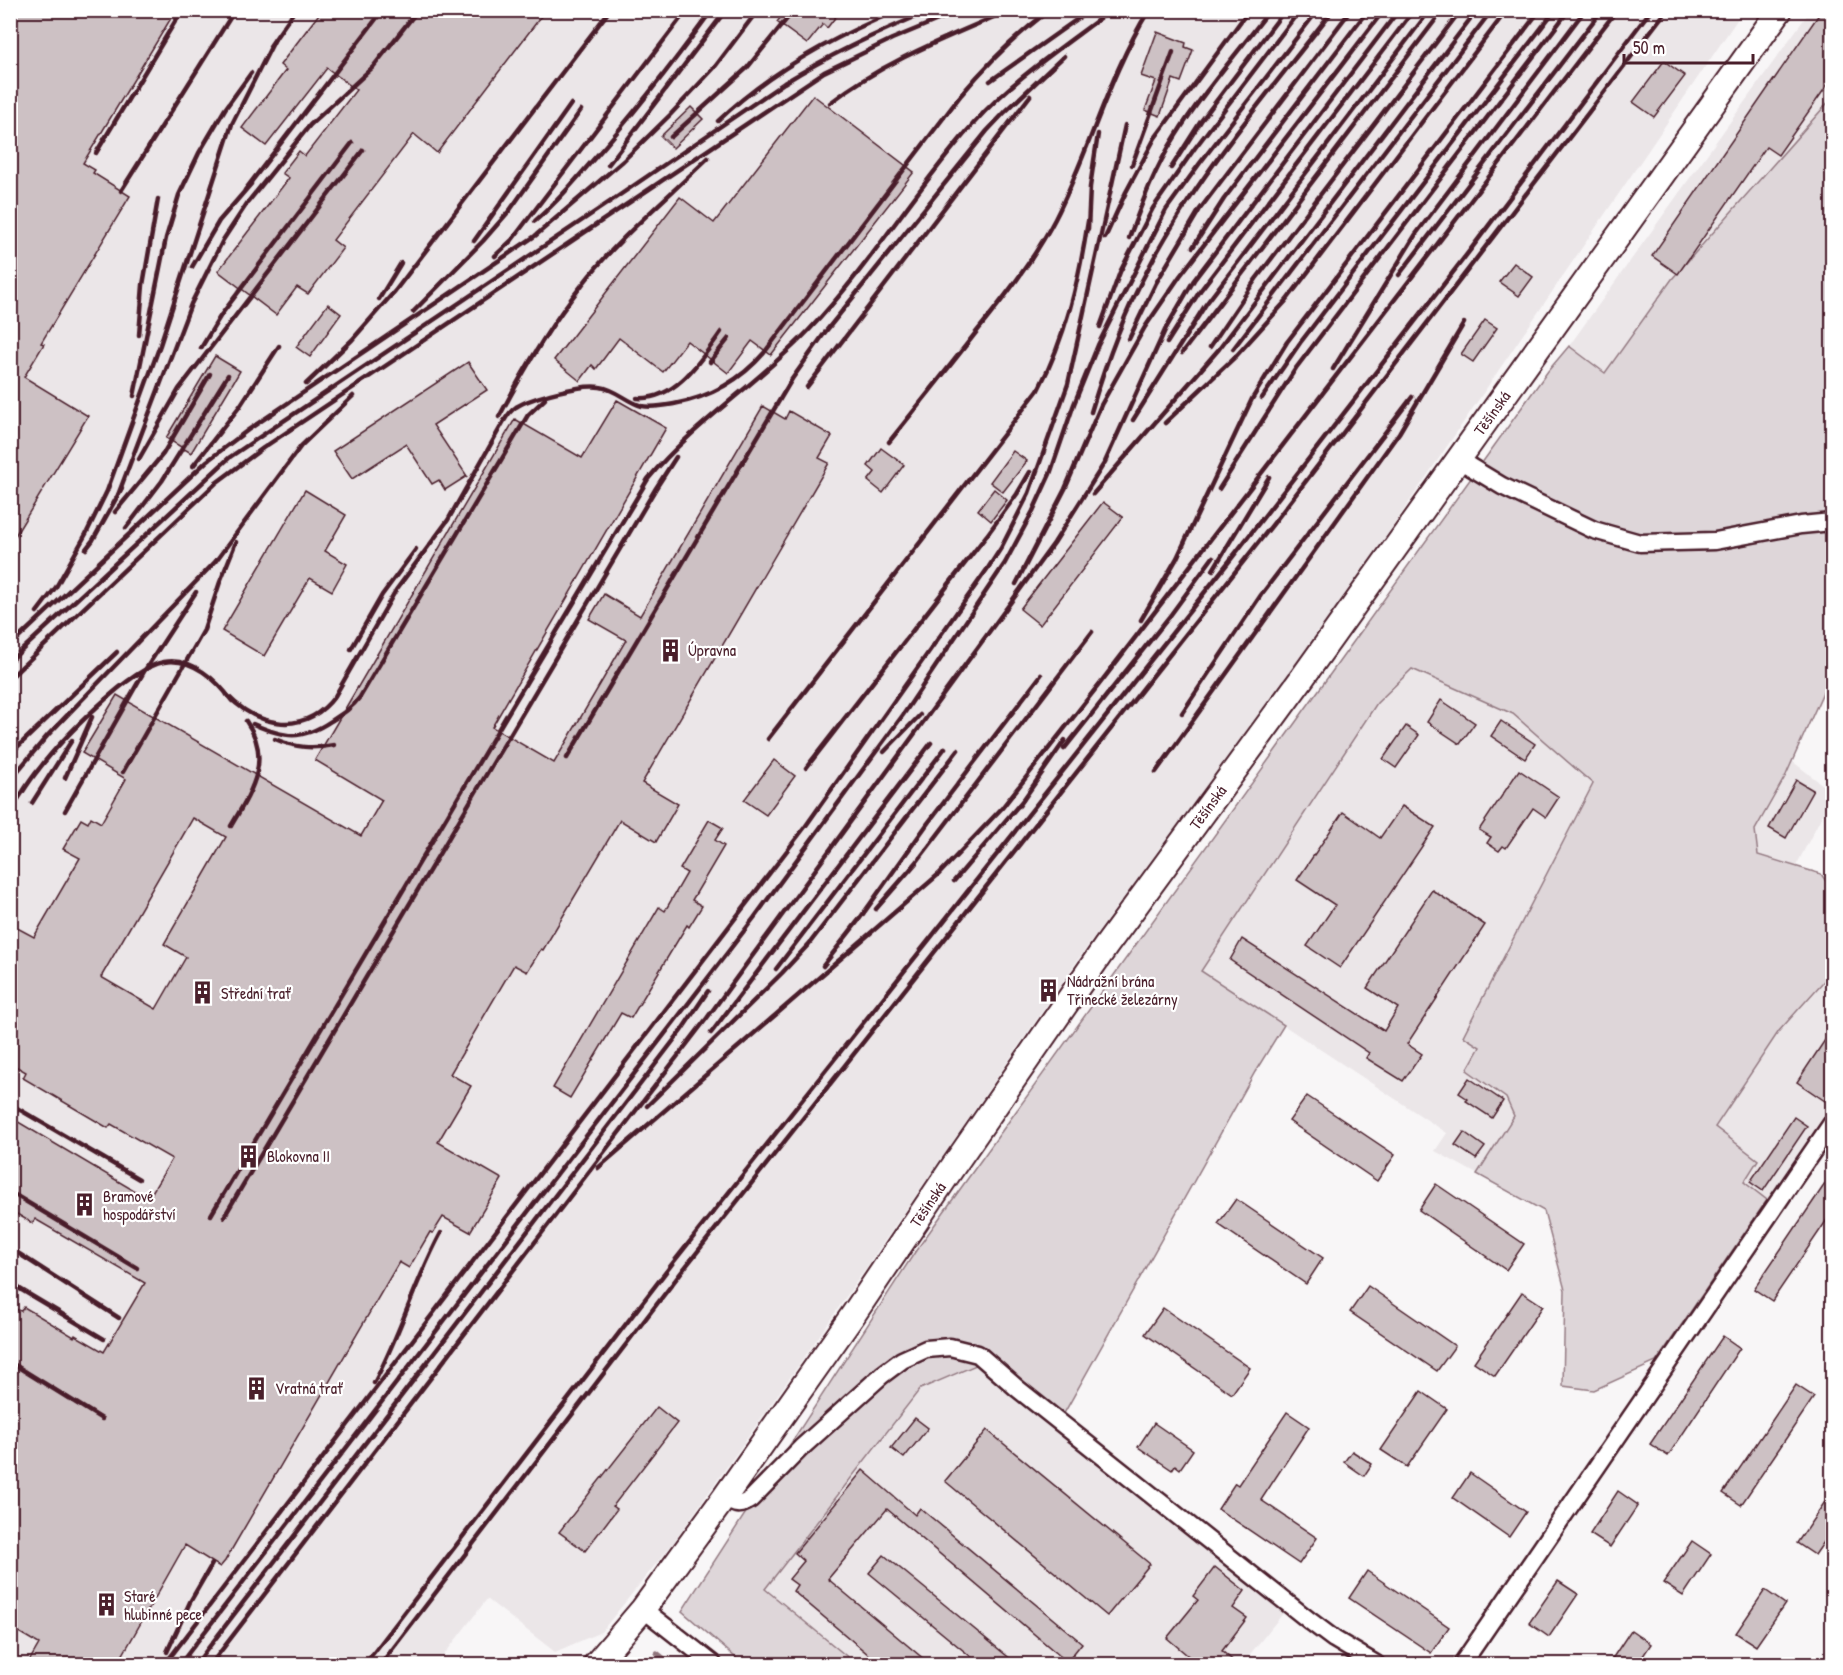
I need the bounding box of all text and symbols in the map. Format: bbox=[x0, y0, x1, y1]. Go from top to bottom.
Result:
scale bar bbox=[1624, 27, 1753, 65]
text: 50 m bbox=[1633, 35, 1665, 60]
street label: Těšínská bbox=[1468, 386, 1515, 440]
building icon: Úpravna bbox=[657, 637, 683, 663]
place label: Úpravna bbox=[688, 639, 736, 661]
street label: Těšínská bbox=[1184, 781, 1231, 834]
place label: Nádražní brána Třinecké železárny bbox=[1067, 970, 1178, 1010]
building icon: Nádražní brána Třinecké železárny bbox=[1036, 977, 1062, 1003]
building icon: Střední trať bbox=[190, 980, 216, 1006]
place label: Střední trať bbox=[221, 982, 291, 1004]
building icon: Blokovna II bbox=[236, 1143, 262, 1169]
place label: Blokovna II bbox=[267, 1145, 330, 1167]
street label: Těšínská bbox=[904, 1178, 951, 1231]
place label: Bramové hospodářství bbox=[103, 1185, 176, 1225]
building icon: Bramové hospodářství bbox=[72, 1192, 98, 1218]
building icon: Vratná trať bbox=[244, 1375, 270, 1401]
place label: Vratná trať bbox=[275, 1377, 343, 1399]
place label: Staré hlubinné pece bbox=[124, 1585, 202, 1625]
building icon: Staré hlubinné pece bbox=[93, 1592, 119, 1618]

